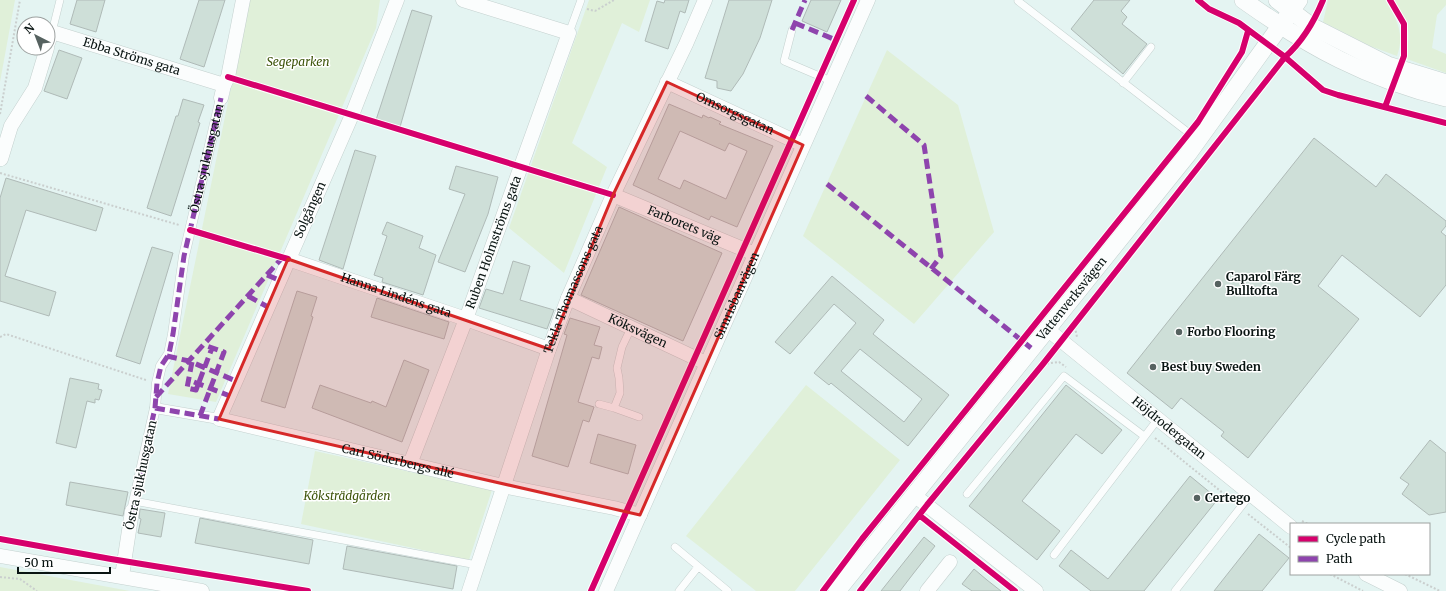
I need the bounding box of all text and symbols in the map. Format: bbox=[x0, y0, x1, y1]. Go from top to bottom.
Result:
north arrow bbox=[16, 16, 56, 56]
text: N bbox=[21, 20, 37, 37]
street label: Ebba Ströms gata bbox=[81, 34, 183, 78]
park label: Segeparken bbox=[266, 54, 330, 69]
street label: Omsorgsgatan bbox=[694, 89, 777, 138]
street label: Östra sjukhusgatan bbox=[186, 102, 226, 214]
street label: Ruben Holmströms gata bbox=[462, 173, 524, 311]
street label: Solgången bbox=[290, 179, 329, 241]
street label: Farborets väg bbox=[645, 202, 724, 246]
street label: Tekla Thomassons gata bbox=[540, 223, 606, 355]
street label: Simrisbanvägen bbox=[711, 250, 762, 341]
street label: Vattenverksvägen bbox=[1033, 253, 1110, 344]
street label: Hanna Lindéns gata bbox=[339, 269, 454, 321]
place label: Caparol Färg Bulltofta bbox=[1226, 269, 1301, 298]
marker: Caparol Färg Bulltofta bbox=[1213, 279, 1223, 289]
street label: Köksvägen bbox=[606, 310, 670, 351]
place label: Forbo Flooring bbox=[1187, 324, 1276, 339]
marker: Forbo Flooring bbox=[1174, 327, 1184, 337]
place label: Best buy Sweden bbox=[1161, 359, 1261, 374]
marker: Best buy Sweden bbox=[1148, 362, 1158, 372]
street label: Höjdrodergatan bbox=[1129, 393, 1209, 462]
street label: Östra sjukhusgatan bbox=[122, 419, 159, 531]
street label: Carl Söderbergs allé bbox=[340, 440, 455, 481]
park label: Köksträdgården bbox=[303, 488, 390, 503]
place label: Certego bbox=[1205, 490, 1250, 505]
marker: Certego bbox=[1192, 493, 1202, 503]
legend bbox=[1290, 523, 1430, 575]
text: Cycle path bbox=[1326, 531, 1386, 546]
scale bar bbox=[18, 549, 110, 575]
text: Path bbox=[1326, 551, 1352, 566]
text: 50 m bbox=[24, 555, 53, 570]

